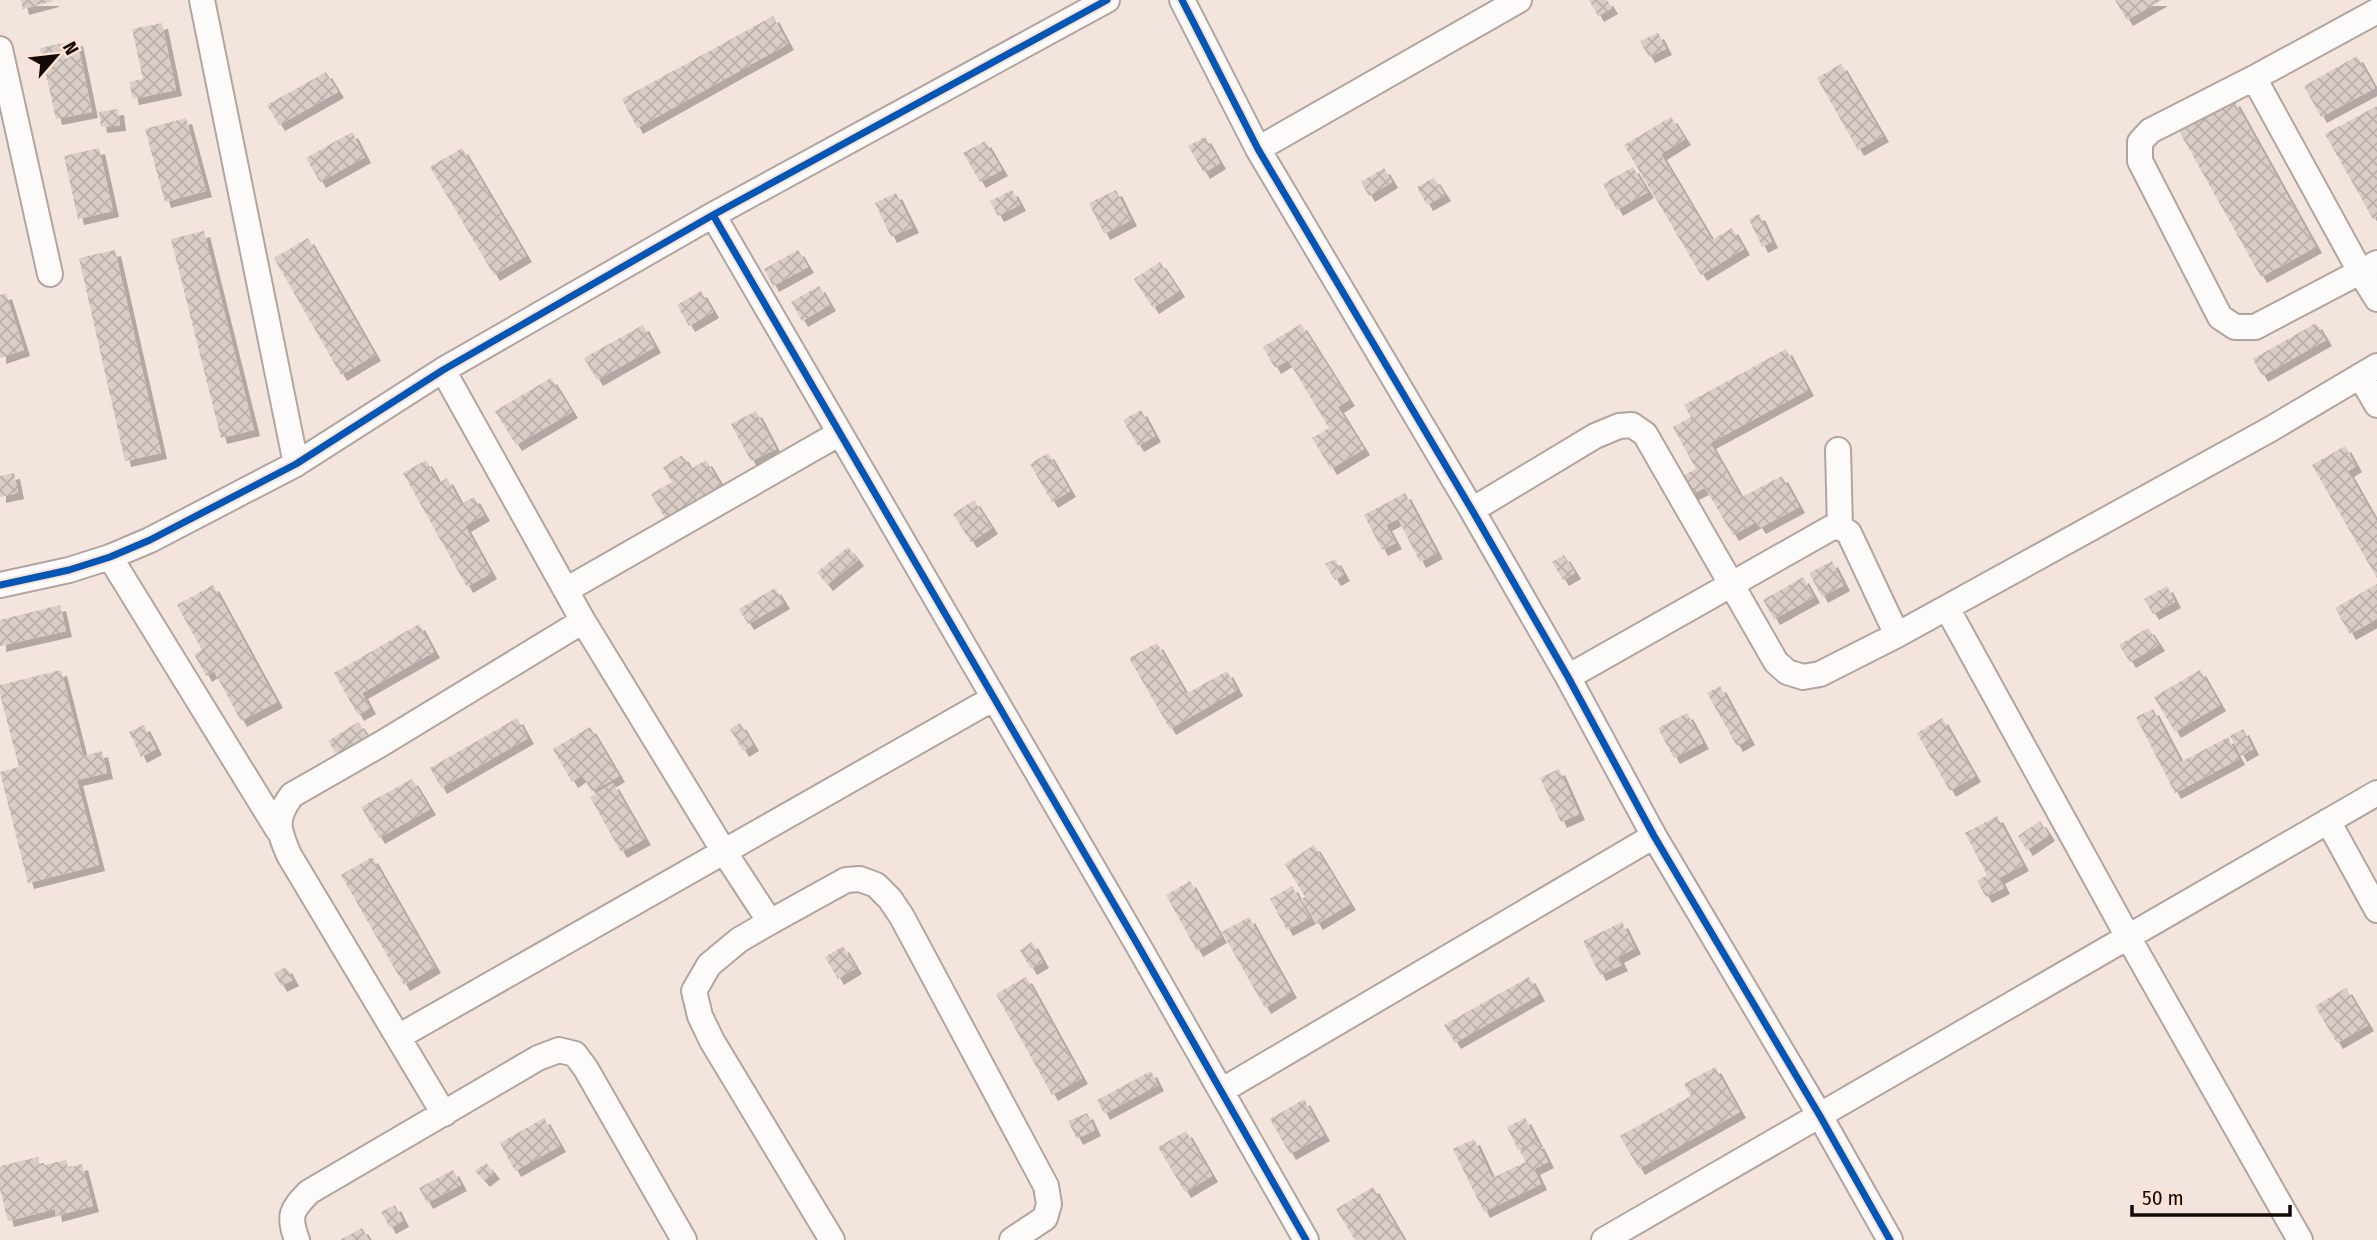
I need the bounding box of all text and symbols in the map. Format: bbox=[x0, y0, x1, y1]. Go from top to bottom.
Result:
north arrow bbox=[21, 21, 91, 91]
text: N bbox=[58, 38, 83, 59]
scale bar bbox=[2132, 1174, 2290, 1218]
text: 50 m bbox=[2142, 1185, 2184, 1211]

